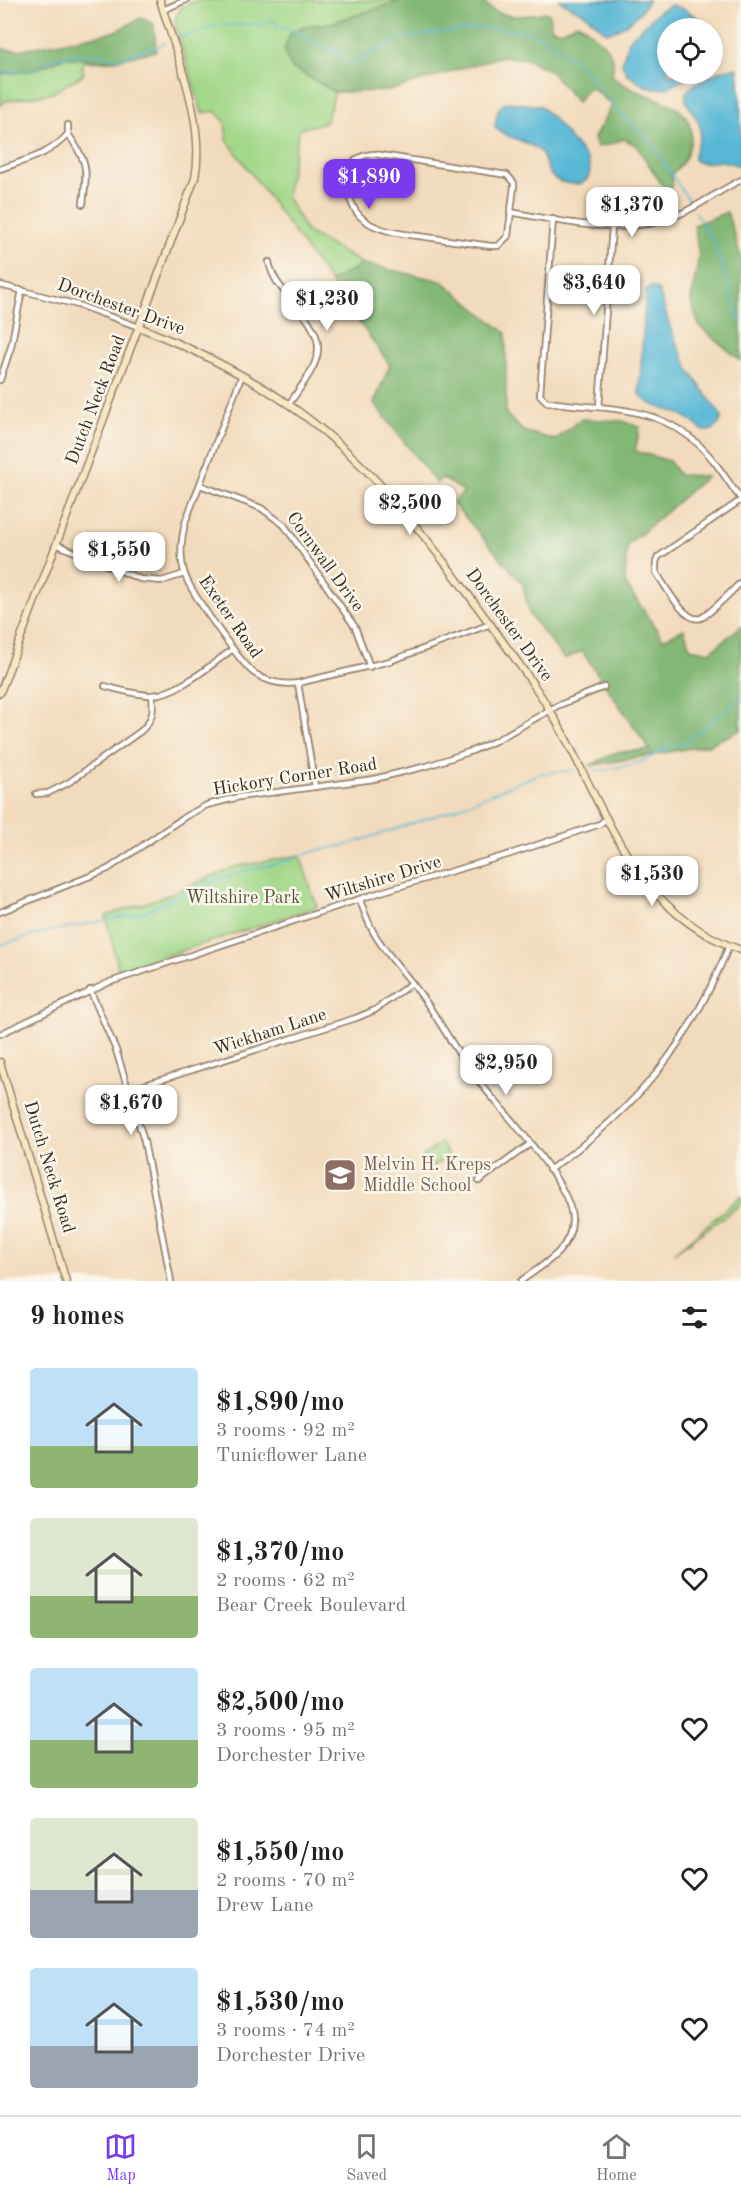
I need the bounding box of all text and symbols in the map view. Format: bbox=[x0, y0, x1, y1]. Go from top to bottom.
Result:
map controls bbox=[657, 18, 723, 84]
button: locate bbox=[657, 18, 723, 84]
pin: $1,890 bbox=[320, 159, 418, 210]
text: $1,890 bbox=[337, 168, 401, 188]
pin: $1,370 bbox=[583, 187, 681, 238]
text: $1,370 bbox=[600, 196, 664, 216]
pin: $3,640 bbox=[545, 265, 643, 316]
text: $3,640 bbox=[562, 274, 626, 294]
street label: Dorchester Drive bbox=[55, 276, 187, 338]
pin: $1,230 bbox=[278, 281, 376, 332]
text: $1,230 bbox=[295, 290, 359, 310]
street label: Dutch Neck Road bbox=[63, 333, 129, 467]
pin: $2,500 bbox=[361, 485, 459, 536]
text: $2,500 bbox=[378, 494, 442, 514]
street label: Cornwall Drive bbox=[283, 509, 367, 615]
pin: $1,550 bbox=[70, 532, 168, 583]
text: $1,550 bbox=[87, 541, 151, 561]
street label: Dorchester Drive bbox=[462, 565, 556, 685]
street label: Exeter Road bbox=[195, 572, 265, 662]
street label: Hickory Corner Road bbox=[212, 755, 378, 799]
street label: Wiltshire Drive bbox=[323, 853, 443, 905]
pin: $1,530 bbox=[603, 856, 701, 907]
text: $1,530 bbox=[620, 865, 684, 885]
park label: Wiltshire Park bbox=[186, 889, 300, 907]
street label: Wickham Lane bbox=[211, 1005, 329, 1059]
pin: $2,950 bbox=[457, 1045, 555, 1096]
text: $2,950 bbox=[474, 1054, 538, 1074]
pin: $1,670 bbox=[82, 1085, 180, 1136]
text: $1,670 bbox=[99, 1094, 163, 1114]
street label: Dutch Neck Road bbox=[20, 1099, 78, 1235]
place label: Melvin H. Kreps Middle School bbox=[363, 1156, 491, 1195]
school or university icon: Melvin H. Kreps Middle School bbox=[322, 1157, 358, 1193]
icon: filters bbox=[678, 1301, 711, 1334]
text: 9 homes bbox=[30, 1304, 124, 1330]
text: $1,890/mo bbox=[216, 1390, 344, 1416]
icon: home bbox=[78, 1392, 150, 1464]
icon: heart bbox=[678, 1412, 711, 1445]
text: 3 rooms · 92 m² bbox=[216, 1421, 355, 1441]
text: Tunicflower Lane bbox=[216, 1446, 367, 1466]
text: $1,370/mo bbox=[216, 1540, 344, 1566]
icon: home bbox=[78, 1542, 150, 1614]
icon: heart bbox=[678, 1562, 711, 1595]
text: 2 rooms · 62 m² bbox=[216, 1571, 355, 1591]
text: Bear Creek Boulevard bbox=[216, 1596, 406, 1616]
text: $2,500/mo bbox=[216, 1690, 344, 1716]
icon: home bbox=[78, 1692, 150, 1764]
icon: heart bbox=[678, 1712, 711, 1745]
text: 3 rooms · 95 m² bbox=[216, 1721, 355, 1741]
text: Dorchester Drive bbox=[216, 1746, 365, 1766]
text: $1,550/mo bbox=[216, 1840, 344, 1866]
icon: home bbox=[78, 1842, 150, 1914]
icon: heart bbox=[678, 1862, 711, 1895]
text: 2 rooms · 70 m² bbox=[216, 1871, 355, 1891]
text: Drew Lane bbox=[216, 1896, 313, 1916]
text: $1,530/mo bbox=[216, 1990, 344, 2016]
icon: home bbox=[78, 1992, 150, 2064]
icon: heart bbox=[678, 2012, 711, 2045]
text: 3 rooms · 74 m² bbox=[216, 2021, 355, 2041]
text: Dorchester Drive bbox=[216, 2046, 365, 2066]
tab: Map bbox=[104, 2130, 137, 2186]
tab: Saved bbox=[346, 2130, 387, 2186]
tab: Home bbox=[596, 2130, 637, 2186]

